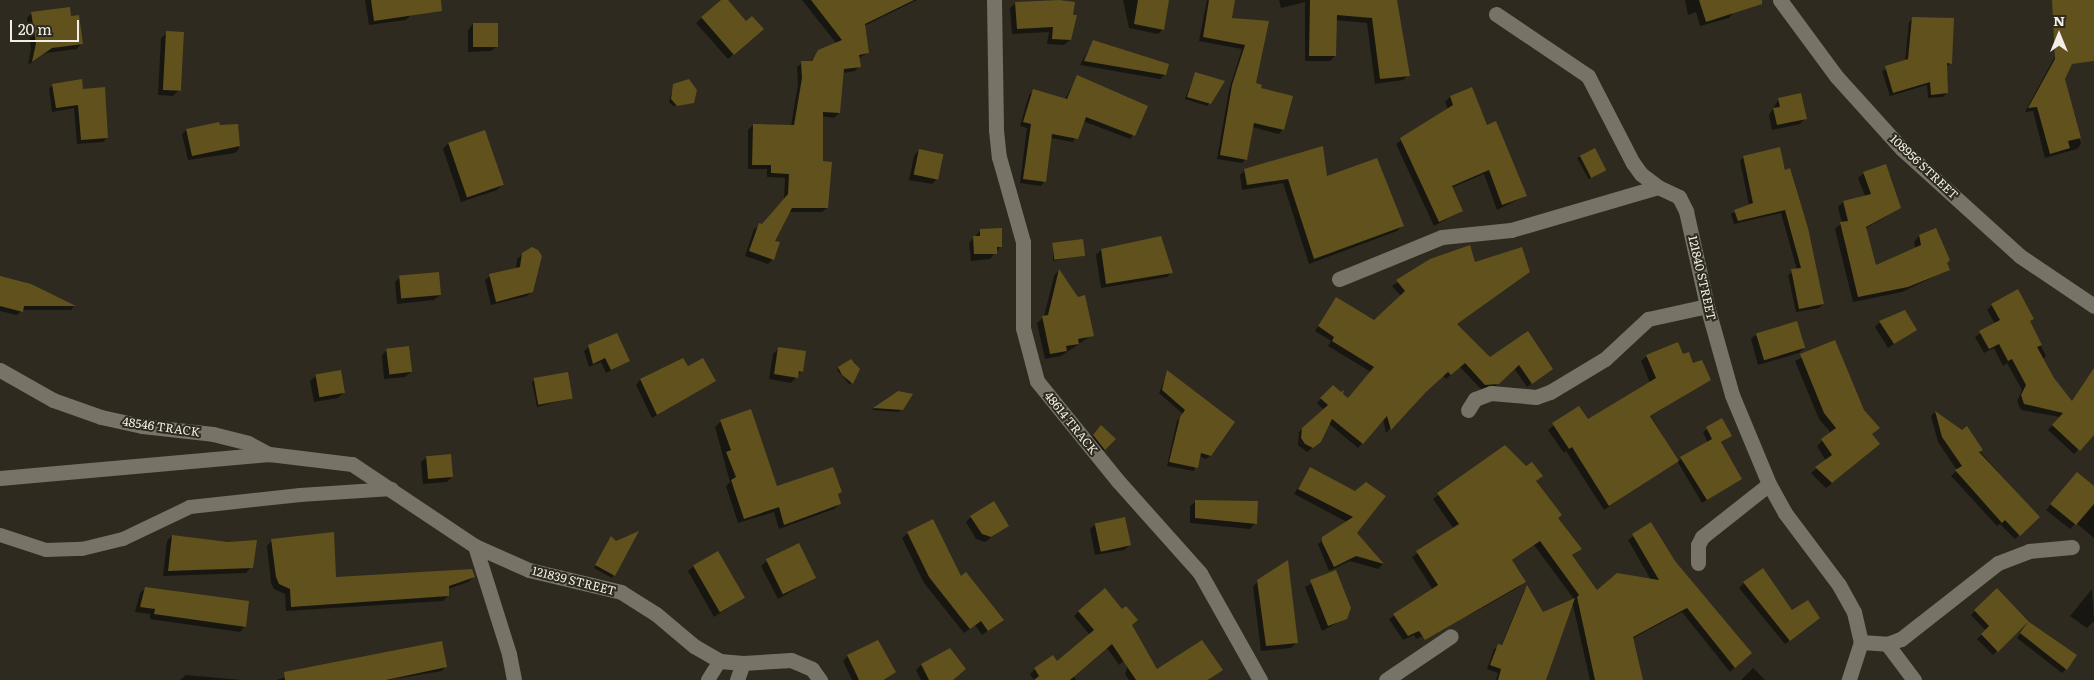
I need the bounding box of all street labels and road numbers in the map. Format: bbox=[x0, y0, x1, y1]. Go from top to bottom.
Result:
street label: 108956 STREET bbox=[1887, 132, 1961, 202]
street label: 121840 STREET bbox=[1685, 234, 1719, 322]
street label: 48614 TRACK bbox=[1041, 389, 1101, 457]
street label: 48546 TRACK bbox=[121, 414, 201, 440]
street label: 121839 STREET bbox=[531, 564, 617, 598]

